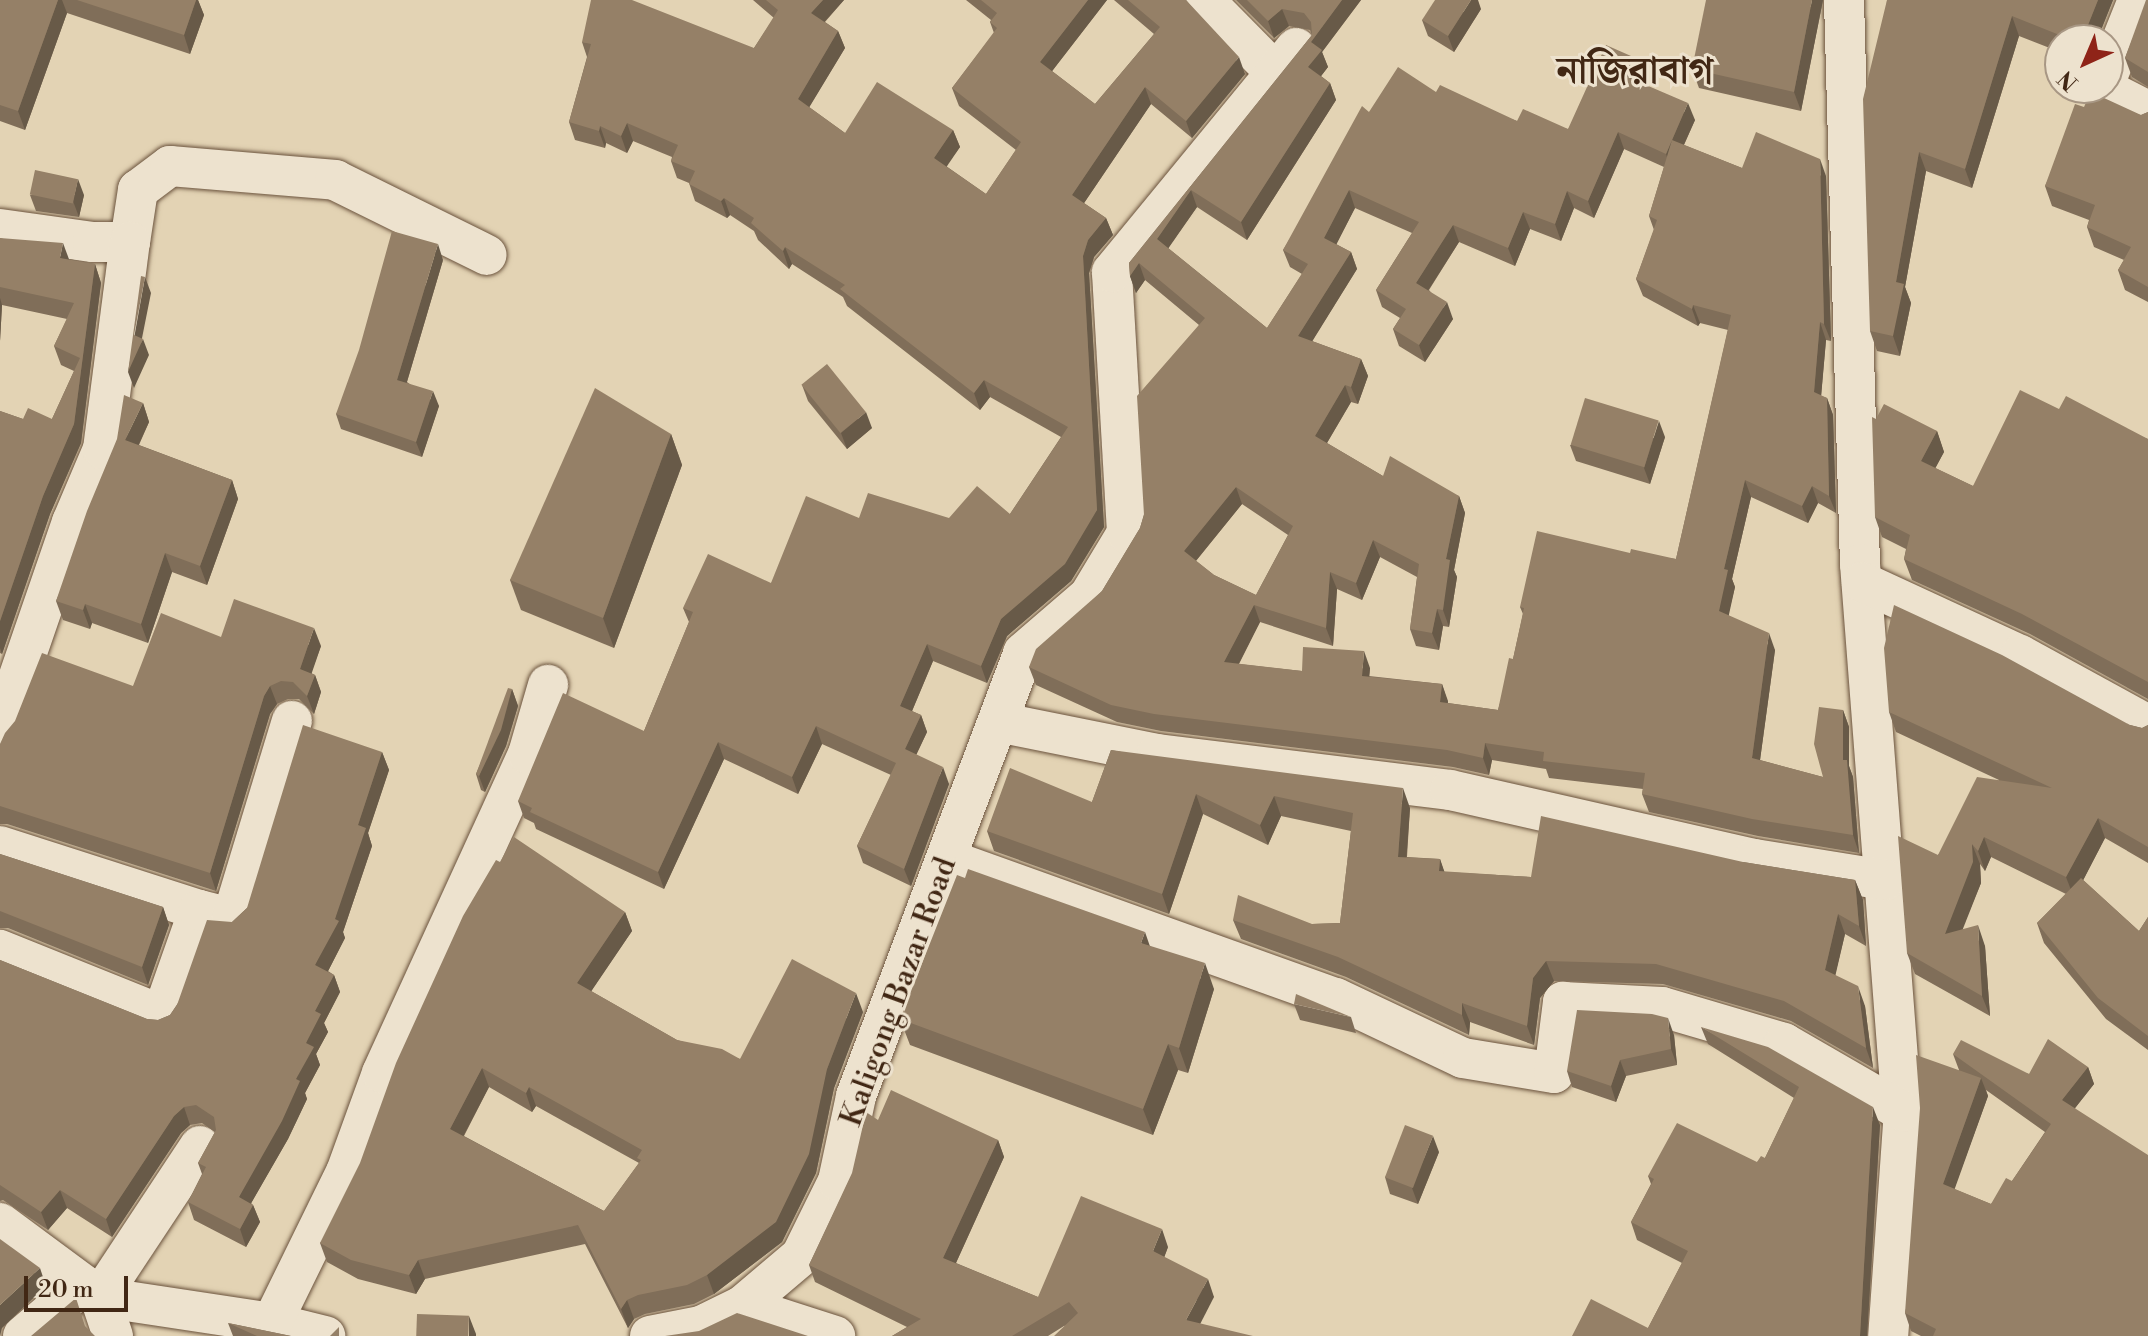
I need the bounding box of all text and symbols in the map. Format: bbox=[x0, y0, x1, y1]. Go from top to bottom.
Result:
north arrow bbox=[2044, 24, 2124, 104]
district label: নাজিরাবাগ bbox=[1557, 49, 1713, 95]
text: N bbox=[2053, 64, 2084, 96]
street label: Kaligong Bazar Road bbox=[834, 853, 964, 1131]
scale bar bbox=[28, 1260, 132, 1310]
text: 20 m bbox=[38, 1275, 94, 1305]

